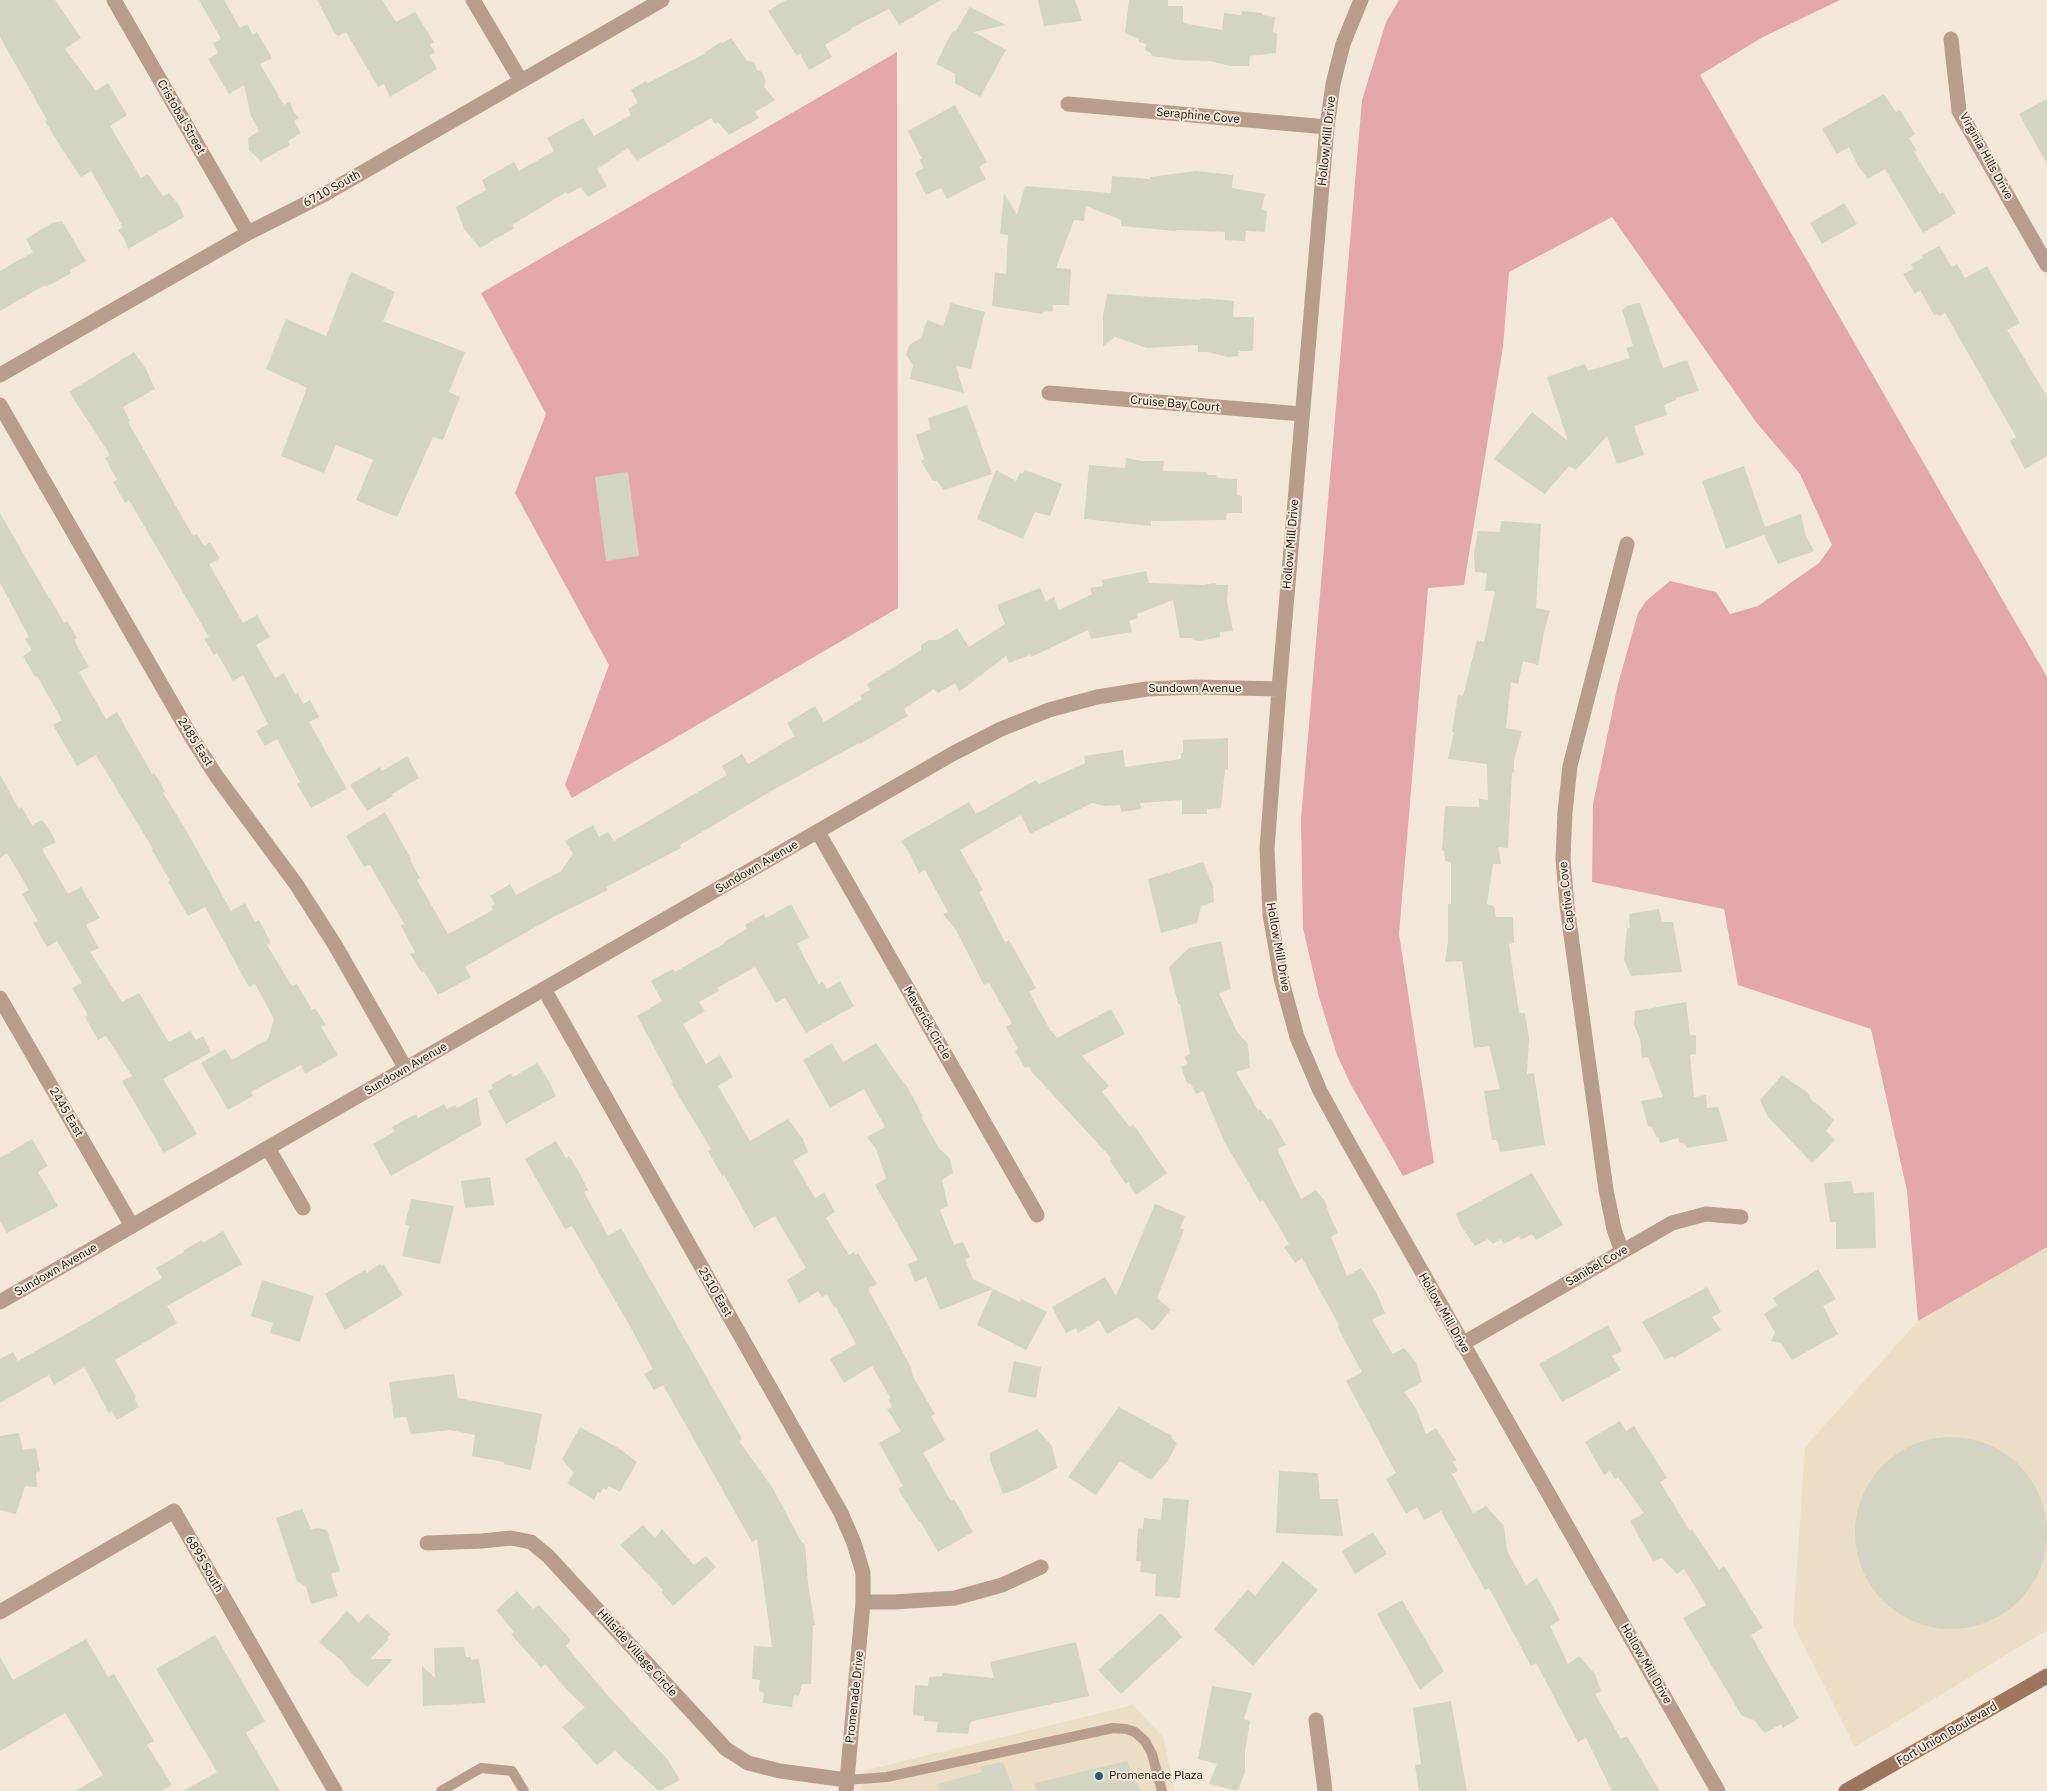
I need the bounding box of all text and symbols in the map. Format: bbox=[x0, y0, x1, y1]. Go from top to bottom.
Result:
street label: Cristobal Street bbox=[154, 77, 208, 157]
street label: Hollow Mill Drive bbox=[1315, 95, 1339, 187]
street label: Seraphine Cove bbox=[1156, 105, 1240, 127]
street label: Virginia Hills Drive bbox=[1956, 110, 2016, 202]
street label: 6710 South bbox=[301, 167, 363, 211]
street label: Cruise Bay Court bbox=[1130, 393, 1220, 415]
street label: Hollow Mill Drive bbox=[1280, 498, 1302, 590]
street label: Sundown Avenue bbox=[1148, 682, 1242, 696]
street label: 2485 East bbox=[174, 715, 216, 769]
street label: Sundown Avenue bbox=[713, 837, 801, 897]
street label: Captiva Cove bbox=[1556, 861, 1578, 931]
street label: Hollow Mill Drive bbox=[1263, 901, 1293, 993]
street label: Maverick Circle bbox=[900, 984, 954, 1062]
street label: Sundown Avenue bbox=[362, 1039, 450, 1099]
street label: 2445 East bbox=[46, 1085, 86, 1139]
street label: Sundown Avenue bbox=[12, 1240, 100, 1300]
street label: Sanibel Cove bbox=[1563, 1242, 1631, 1290]
street label: 2510 East bbox=[695, 1265, 735, 1319]
street label: Hollow Mill Drive bbox=[1415, 1270, 1473, 1356]
street label: 6895 South bbox=[182, 1533, 226, 1595]
street label: Hillside Village Circle bbox=[594, 1606, 680, 1700]
street label: Hollow Mill Drive bbox=[1617, 1621, 1675, 1707]
street label: Promenade Drive bbox=[843, 1650, 867, 1744]
street label: Fort Union Boulevard bbox=[1894, 1699, 2000, 1769]
place label: Promenade Plaza bbox=[1109, 1769, 1203, 1783]
marker: Promenade Plaza bbox=[1093, 1770, 1105, 1782]

